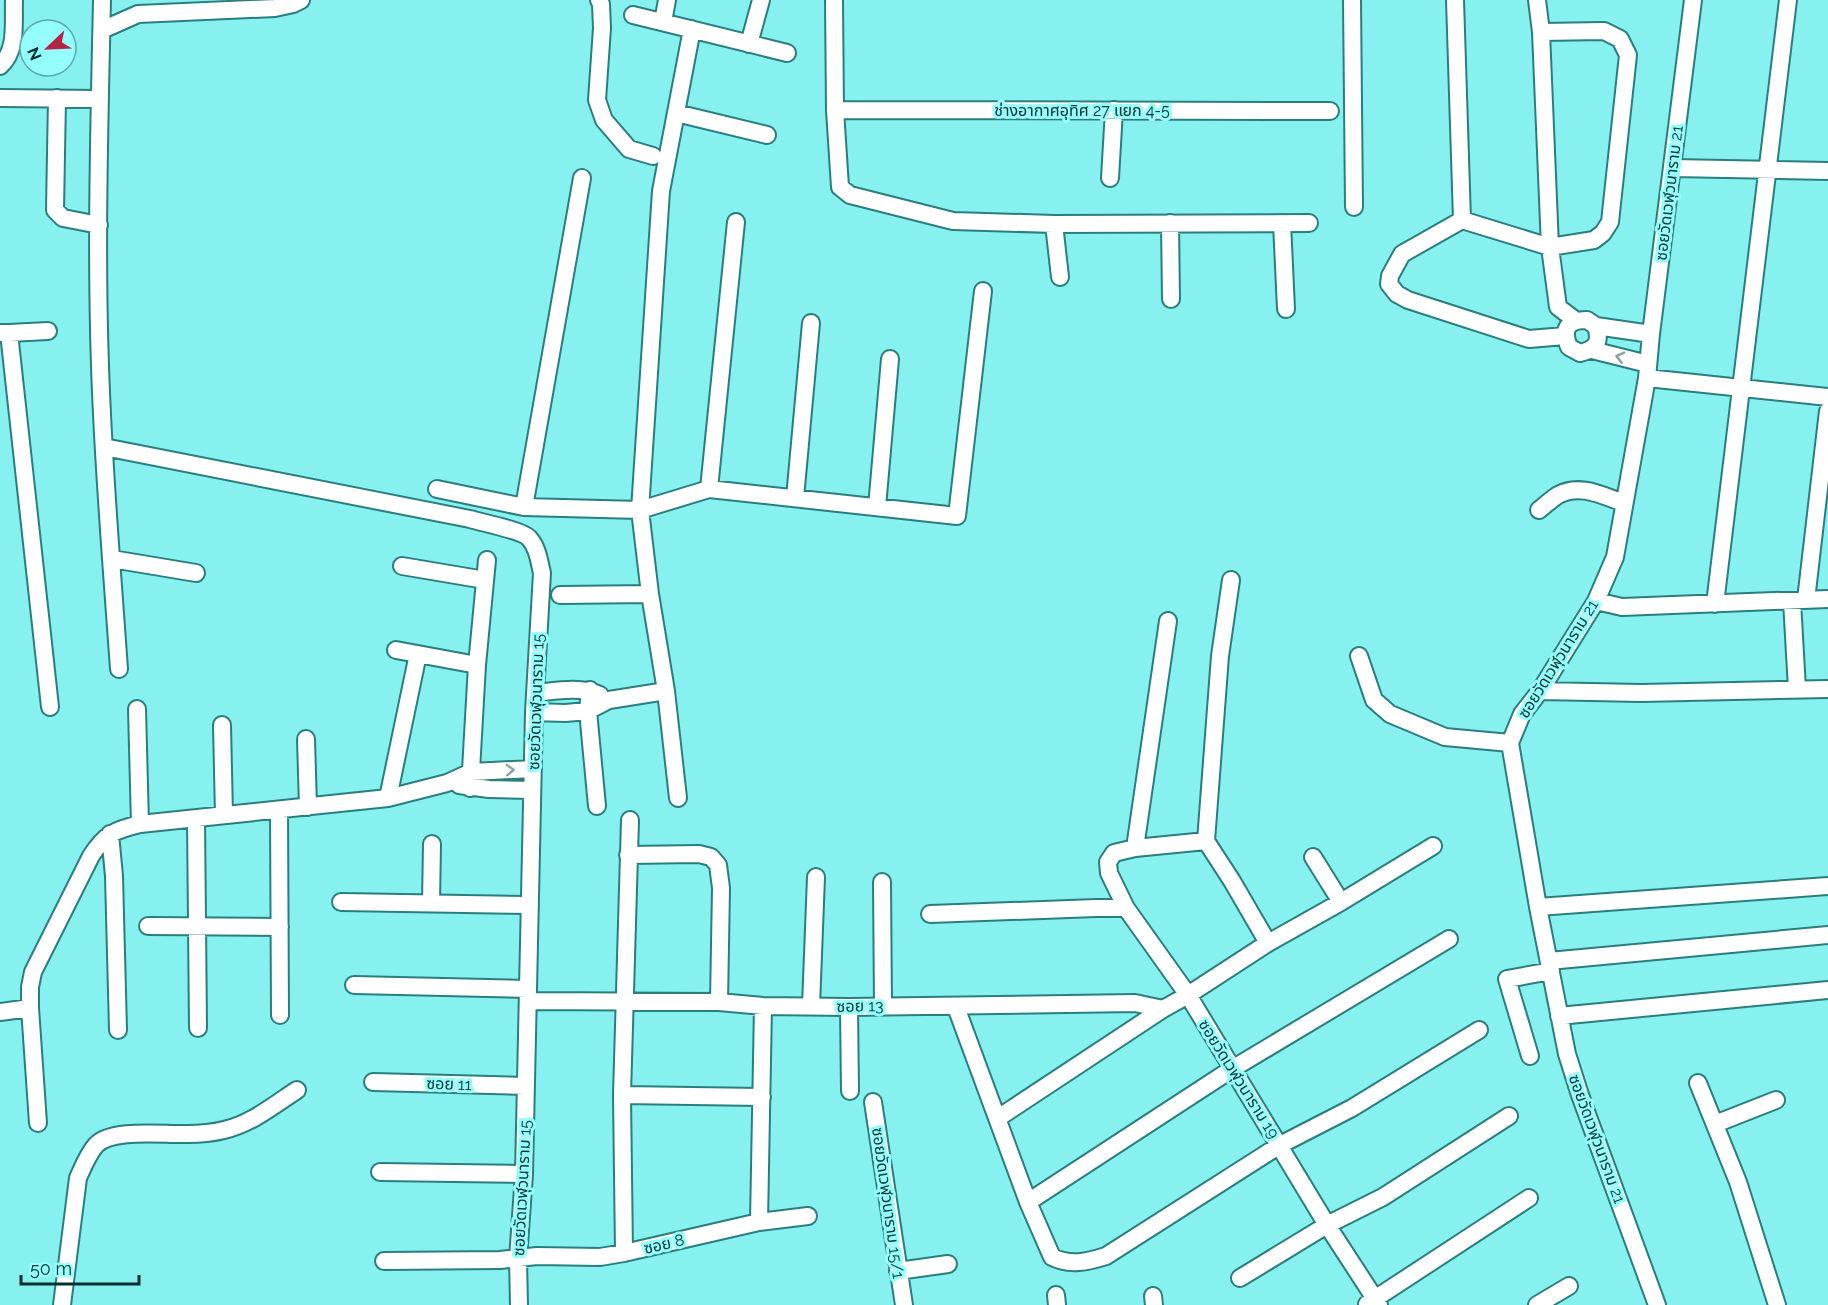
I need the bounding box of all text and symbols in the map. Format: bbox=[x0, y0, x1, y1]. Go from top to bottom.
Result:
north arrow bbox=[18, 18, 78, 78]
text: N bbox=[24, 44, 46, 63]
street label: ช่างอากาศอุทิศ 27 แยก 4-5 bbox=[994, 101, 1170, 120]
street label: ซอยวัดเวฬุวนาราม 21 bbox=[1651, 124, 1687, 262]
one-way arrow bbox=[1615, 352, 1626, 364]
street label: ซอยวัดเวฬุวนาราม 21 bbox=[1514, 596, 1602, 722]
street label: ซอยวัดเวฬุวนาราม 15 bbox=[524, 633, 548, 770]
one-way arrow bbox=[505, 763, 514, 776]
street label: ซอย 13 bbox=[836, 996, 884, 1016]
street label: ซอยวัดเวฬุวนาราม 19 bbox=[1195, 1016, 1283, 1142]
street label: ซอยวัดเวฬุวนาราม 21 bbox=[1565, 1072, 1629, 1206]
street label: ซอย 11 bbox=[426, 1074, 472, 1094]
street label: ซอยวัดเวฬุวนาราม 15 bbox=[509, 1119, 535, 1257]
street label: ซอยวัดเวฬุวนาราม 15/1 bbox=[868, 1126, 908, 1280]
street label: ซอย 8 bbox=[642, 1230, 686, 1258]
scale bar bbox=[21, 1248, 140, 1286]
text: 50 m bbox=[30, 1258, 72, 1279]

